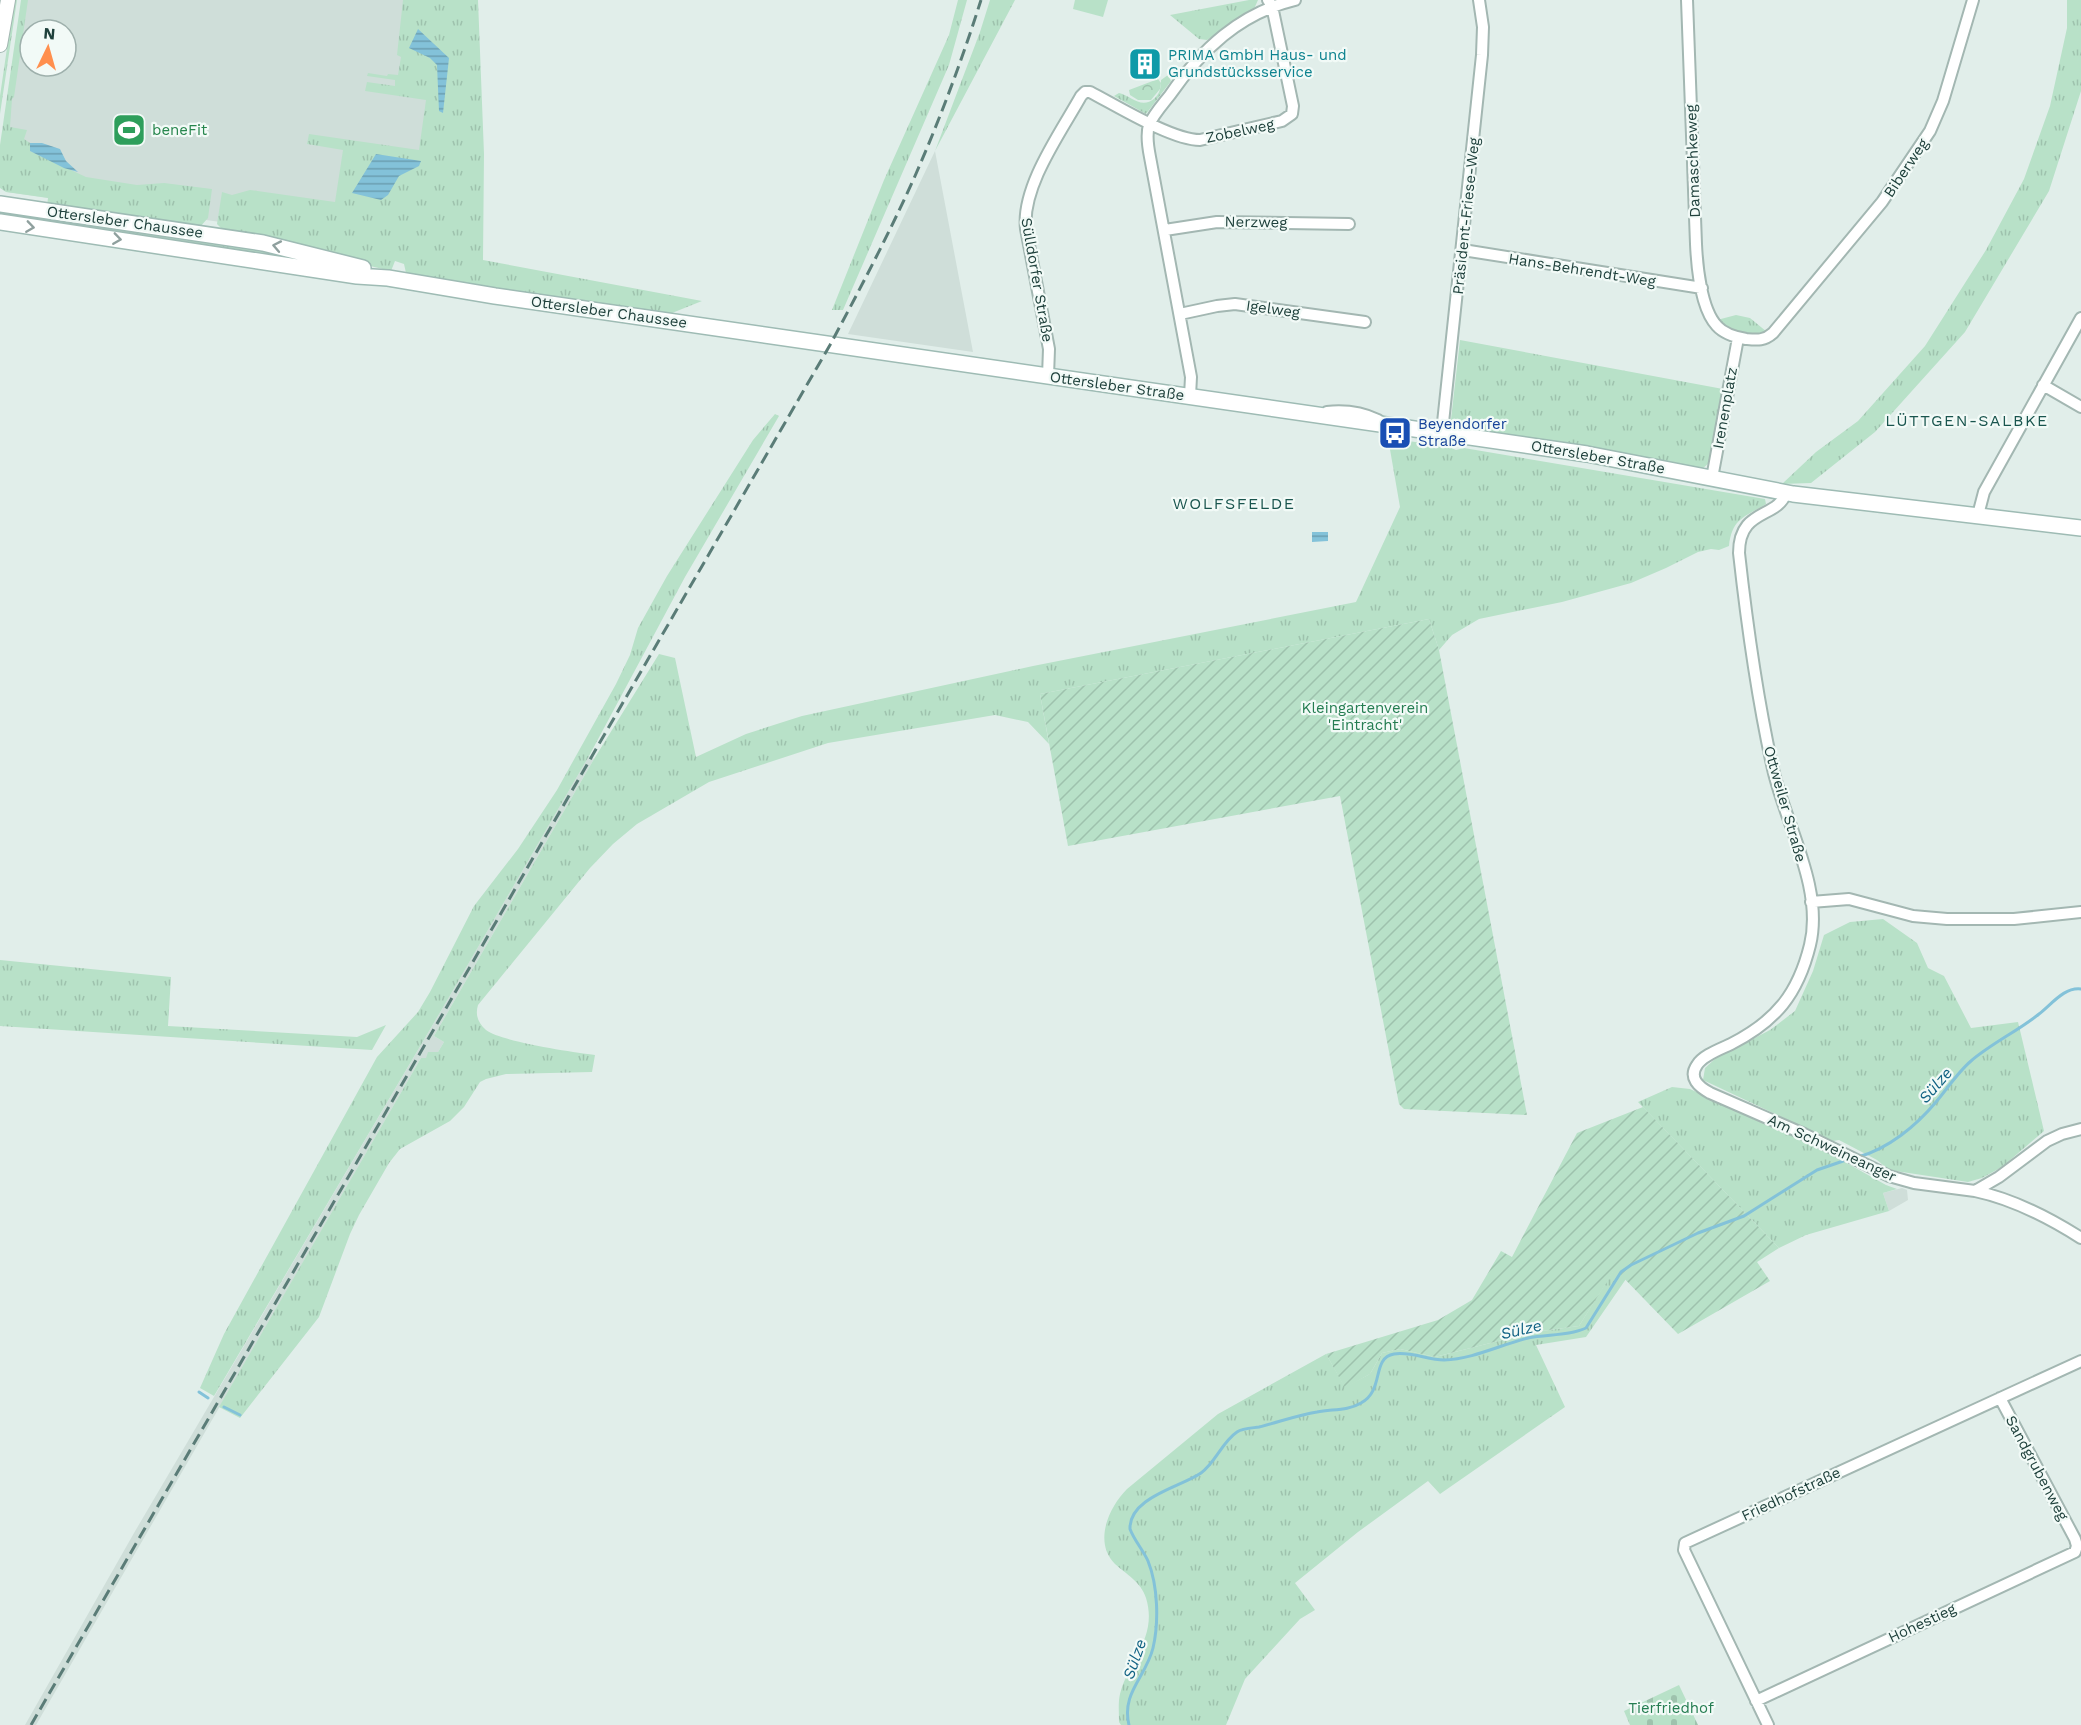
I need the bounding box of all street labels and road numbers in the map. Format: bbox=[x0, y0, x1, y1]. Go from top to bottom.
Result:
street label: Damaschkeweg bbox=[1682, 104, 1704, 218]
street label: Zobelweg bbox=[1204, 115, 1276, 147]
street label: Biberweg bbox=[1880, 135, 1932, 201]
street label: Präsident-Friese-Weg bbox=[1449, 136, 1483, 296]
street label: Ottersleber Chaussee bbox=[46, 202, 204, 242]
street label: Nerzweg bbox=[1225, 212, 1287, 232]
street label: Sülldorfer Straße bbox=[1017, 216, 1057, 344]
street label: Hans-Behrendt-Weg bbox=[1507, 249, 1657, 291]
street label: Ottersleber Chaussee bbox=[530, 292, 688, 332]
street label: Igelweg bbox=[1245, 296, 1301, 322]
street label: Irenenplatz bbox=[1709, 366, 1741, 450]
street label: Ottersleber Straße bbox=[1049, 368, 1185, 404]
street label: Ottersleber Straße bbox=[1530, 436, 1666, 478]
street label: Ottweiler Straße bbox=[1760, 744, 1810, 864]
street label: Am Schweineanger bbox=[1765, 1110, 1899, 1186]
street label: Sandgrubenweg bbox=[2002, 1412, 2072, 1524]
street label: Friedhofstraße bbox=[1739, 1463, 1843, 1525]
street label: Hohestieg bbox=[1885, 1599, 1959, 1647]

